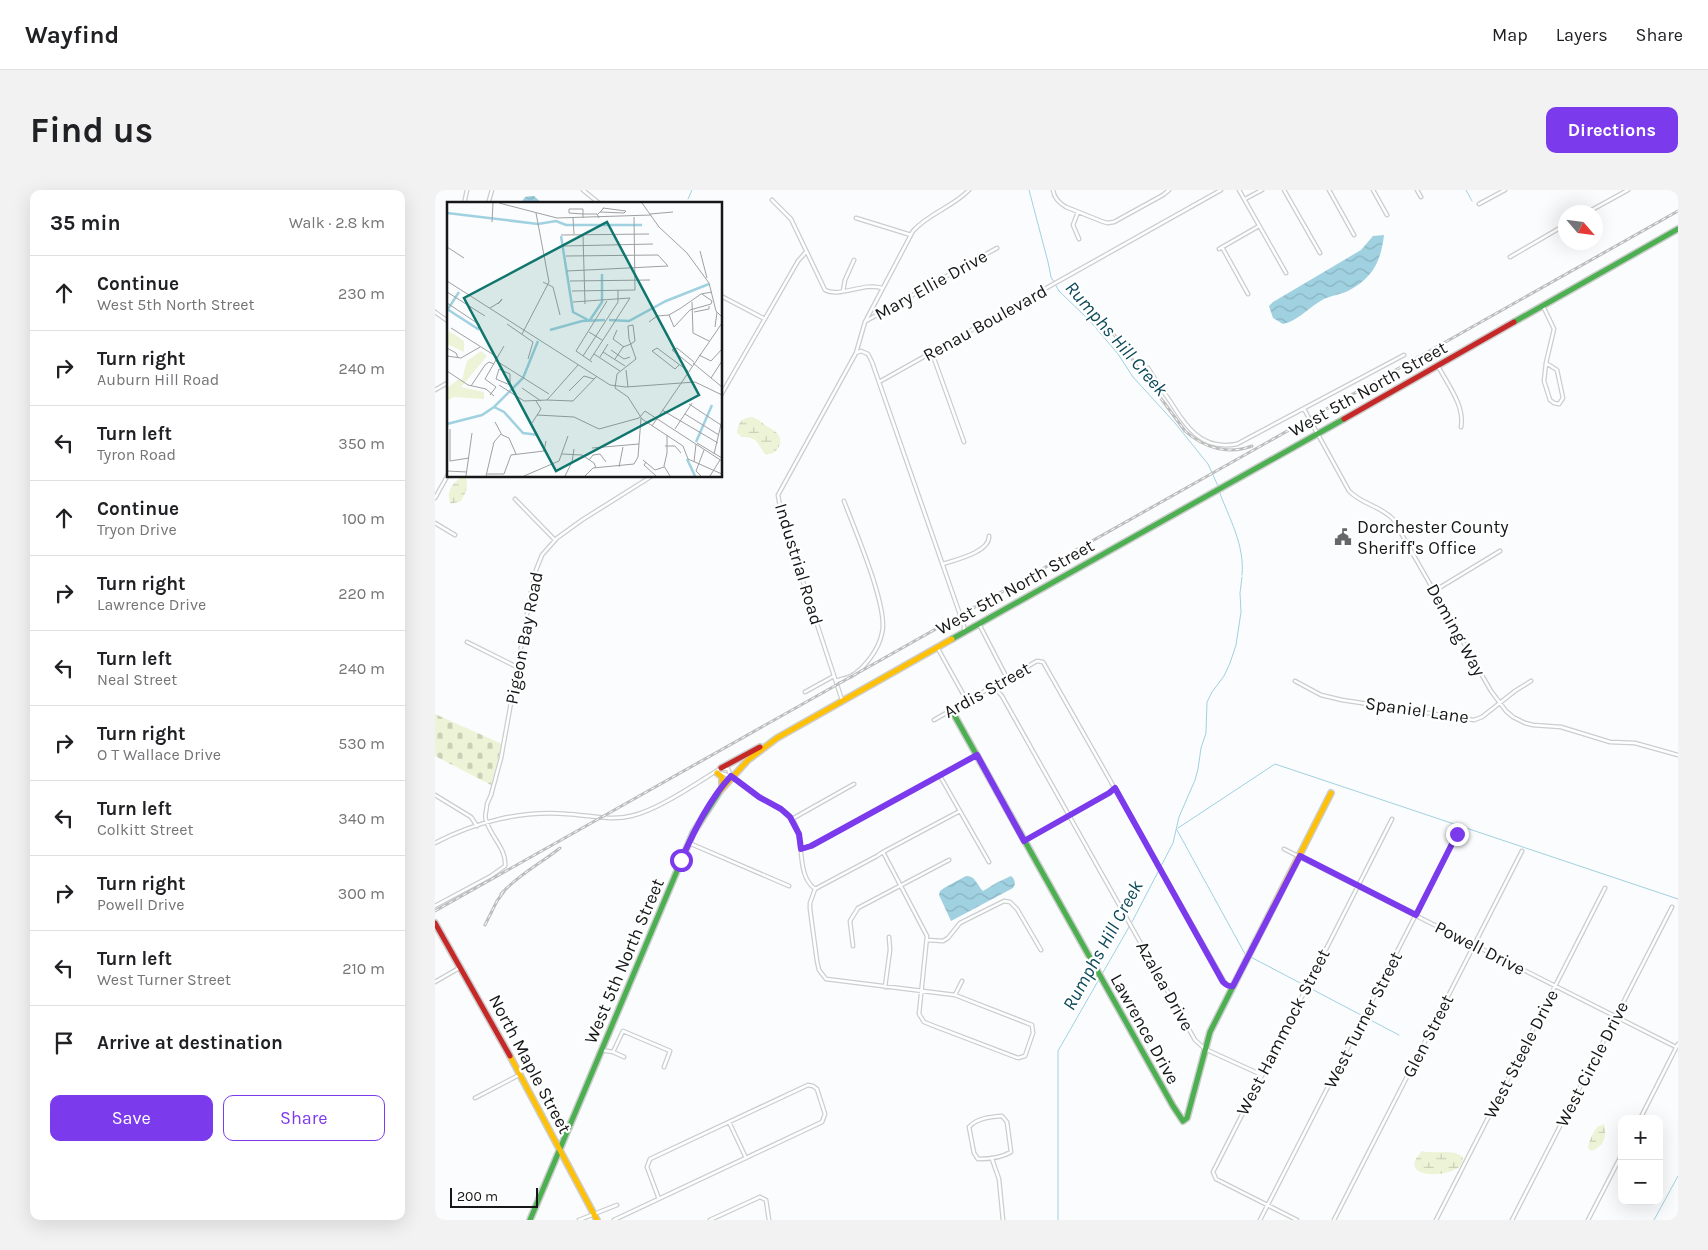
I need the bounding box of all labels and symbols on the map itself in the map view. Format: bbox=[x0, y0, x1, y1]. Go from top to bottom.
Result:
inset map bbox=[447, 202, 723, 478]
north arrow bbox=[1558, 205, 1603, 250]
street label: Mary Ellie Drive bbox=[871, 245, 991, 325]
water label: Rumphs Hill Creek bbox=[1060, 277, 1172, 401]
street label: Renau Boulevard bbox=[919, 280, 1051, 366]
street label: West 5th North Street bbox=[1285, 336, 1451, 442]
street label: Industrial Road bbox=[770, 500, 828, 628]
place label: Dorchester County Sheriff's Office bbox=[1357, 516, 1509, 559]
public building icon: Dorchester County Sheriff's Office bbox=[1333, 527, 1353, 547]
street label: West 5th North Street bbox=[932, 534, 1098, 640]
street label: Pigeon Bay Road bbox=[500, 570, 548, 706]
street label: Deming Way bbox=[1422, 580, 1491, 681]
street label: Ardis Street bbox=[940, 657, 1035, 723]
street label: Spaniel Lane bbox=[1364, 692, 1470, 728]
route end bbox=[1446, 823, 1469, 846]
route start bbox=[670, 849, 693, 872]
street label: West 5th North Street bbox=[579, 875, 669, 1047]
water label: Rumphs Hill Creek bbox=[1058, 877, 1148, 1014]
street label: Powell Drive bbox=[1431, 916, 1529, 980]
street label: Azalea Drive bbox=[1131, 937, 1199, 1035]
street label: West Hammock Street bbox=[1231, 945, 1335, 1119]
street label: West Turner Street bbox=[1319, 948, 1407, 1092]
street label: Lawrence Drive bbox=[1106, 970, 1184, 1088]
street label: West Steele Drive bbox=[1479, 986, 1563, 1122]
street label: North Maple Street bbox=[484, 991, 576, 1137]
street label: Glen Street bbox=[1398, 991, 1458, 1081]
street label: West Circle Drive bbox=[1551, 997, 1633, 1131]
scale bar bbox=[450, 1185, 537, 1208]

